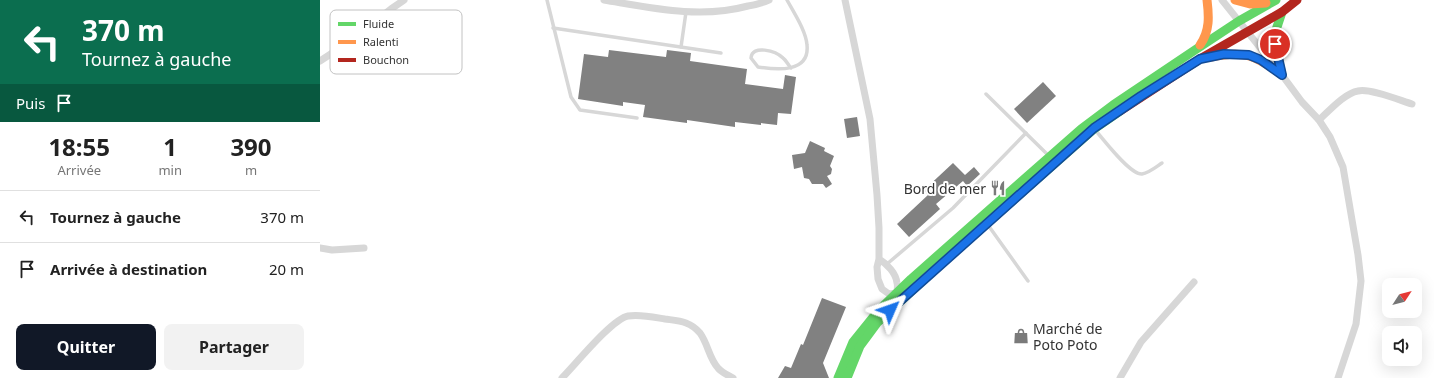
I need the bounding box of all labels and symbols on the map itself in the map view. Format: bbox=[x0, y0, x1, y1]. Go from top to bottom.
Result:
legend bbox=[330, 10, 462, 74]
text: Fluide bbox=[363, 16, 394, 31]
pin bbox=[1258, 27, 1292, 61]
text: Ralenti bbox=[363, 34, 399, 49]
text: Bouchon bbox=[363, 52, 409, 67]
place label: Bord de mer bbox=[904, 179, 986, 198]
restaurant icon: Bord de mer bbox=[989, 179, 1007, 197]
north arrow bbox=[1382, 278, 1422, 318]
position arrow bbox=[869, 289, 911, 331]
place label: Marché de Poto Poto bbox=[1033, 319, 1103, 354]
shop icon: Marché de Poto Poto bbox=[1012, 327, 1030, 345]

